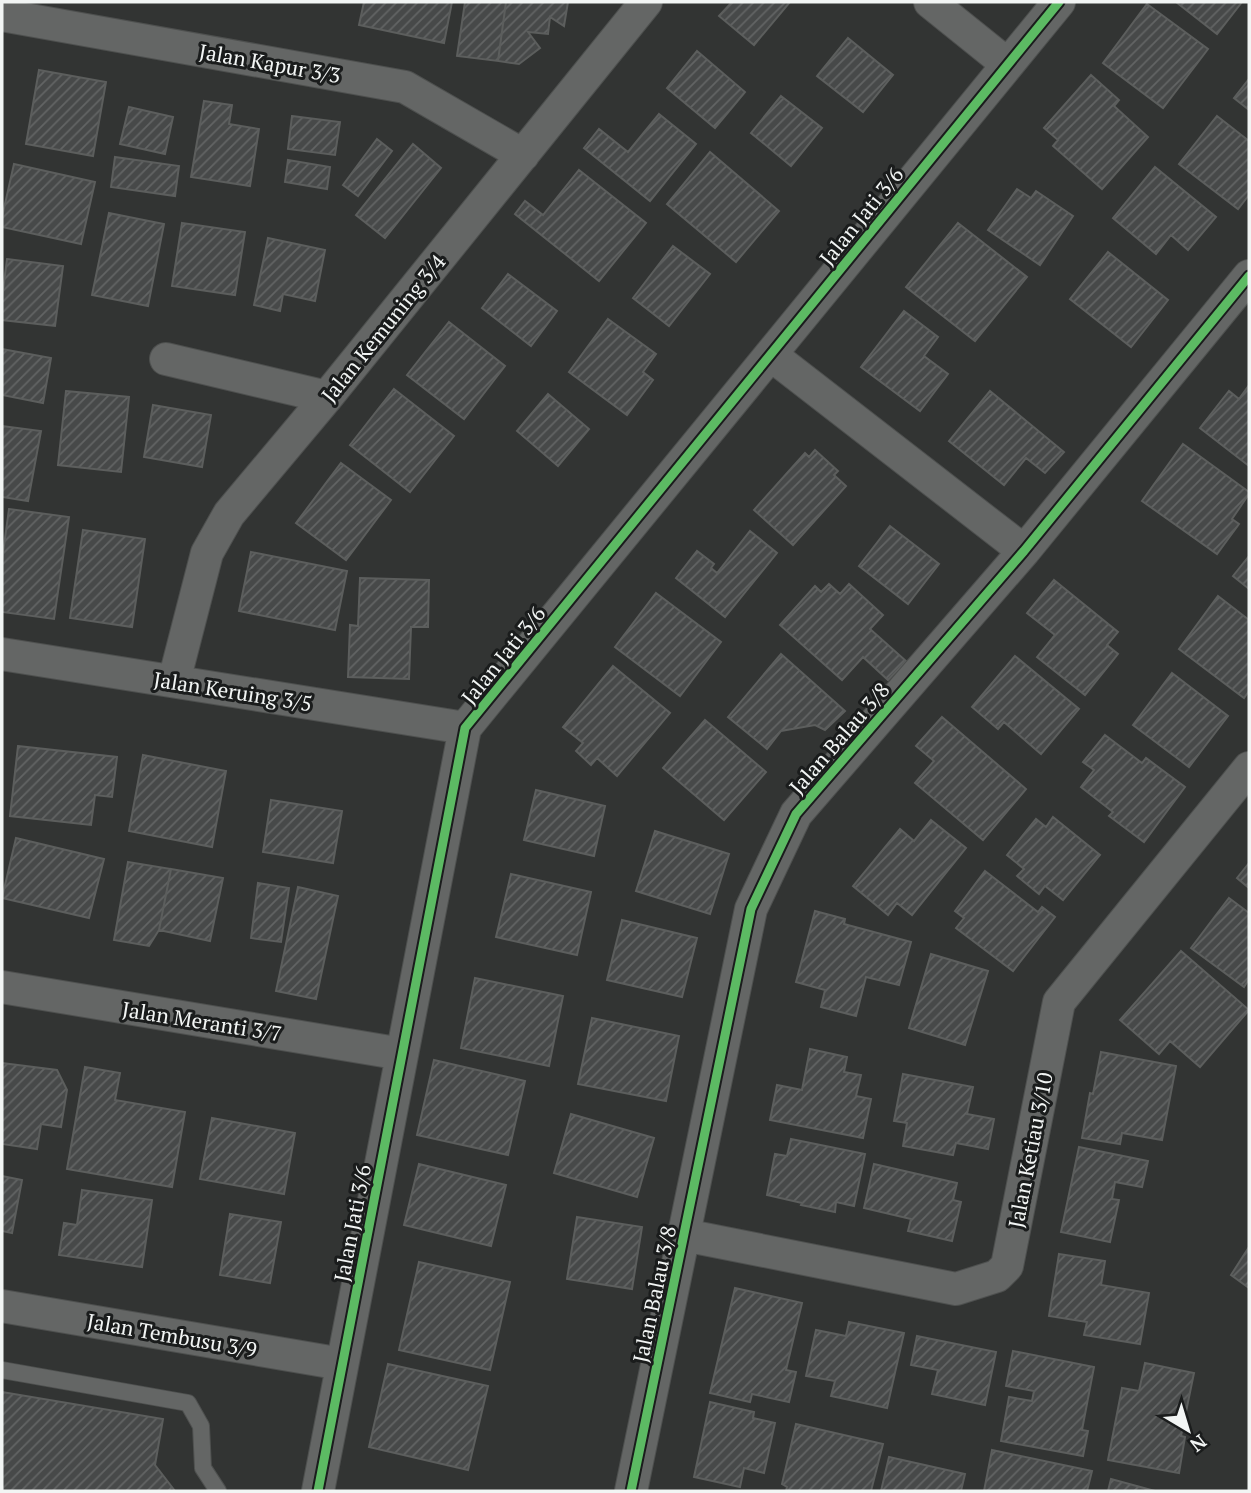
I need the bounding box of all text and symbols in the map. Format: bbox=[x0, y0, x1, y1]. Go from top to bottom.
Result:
street label: Jalan Kapur 3/3 bbox=[197, 37, 343, 89]
street label: Jalan Jati 3/6 bbox=[813, 161, 909, 271]
street label: Jalan Kemuning 3/4 bbox=[315, 248, 452, 408]
street label: Jalan Jati 3/6 bbox=[455, 600, 551, 710]
street label: Jalan Keruing 3/5 bbox=[152, 665, 314, 717]
street label: Jalan Balau 3/8 bbox=[783, 676, 895, 800]
street label: Jalan Meranti 3/7 bbox=[120, 995, 284, 1047]
street label: Jalan Ketiau 3/10 bbox=[1001, 1070, 1059, 1230]
street label: Jalan Jati 3/6 bbox=[327, 1162, 377, 1284]
street label: Jalan Balau 3/8 bbox=[626, 1223, 682, 1365]
street label: Jalan Tembusu 3/9 bbox=[85, 1306, 259, 1364]
north arrow bbox=[1153, 1395, 1223, 1465]
text: N bbox=[1185, 1430, 1212, 1458]

